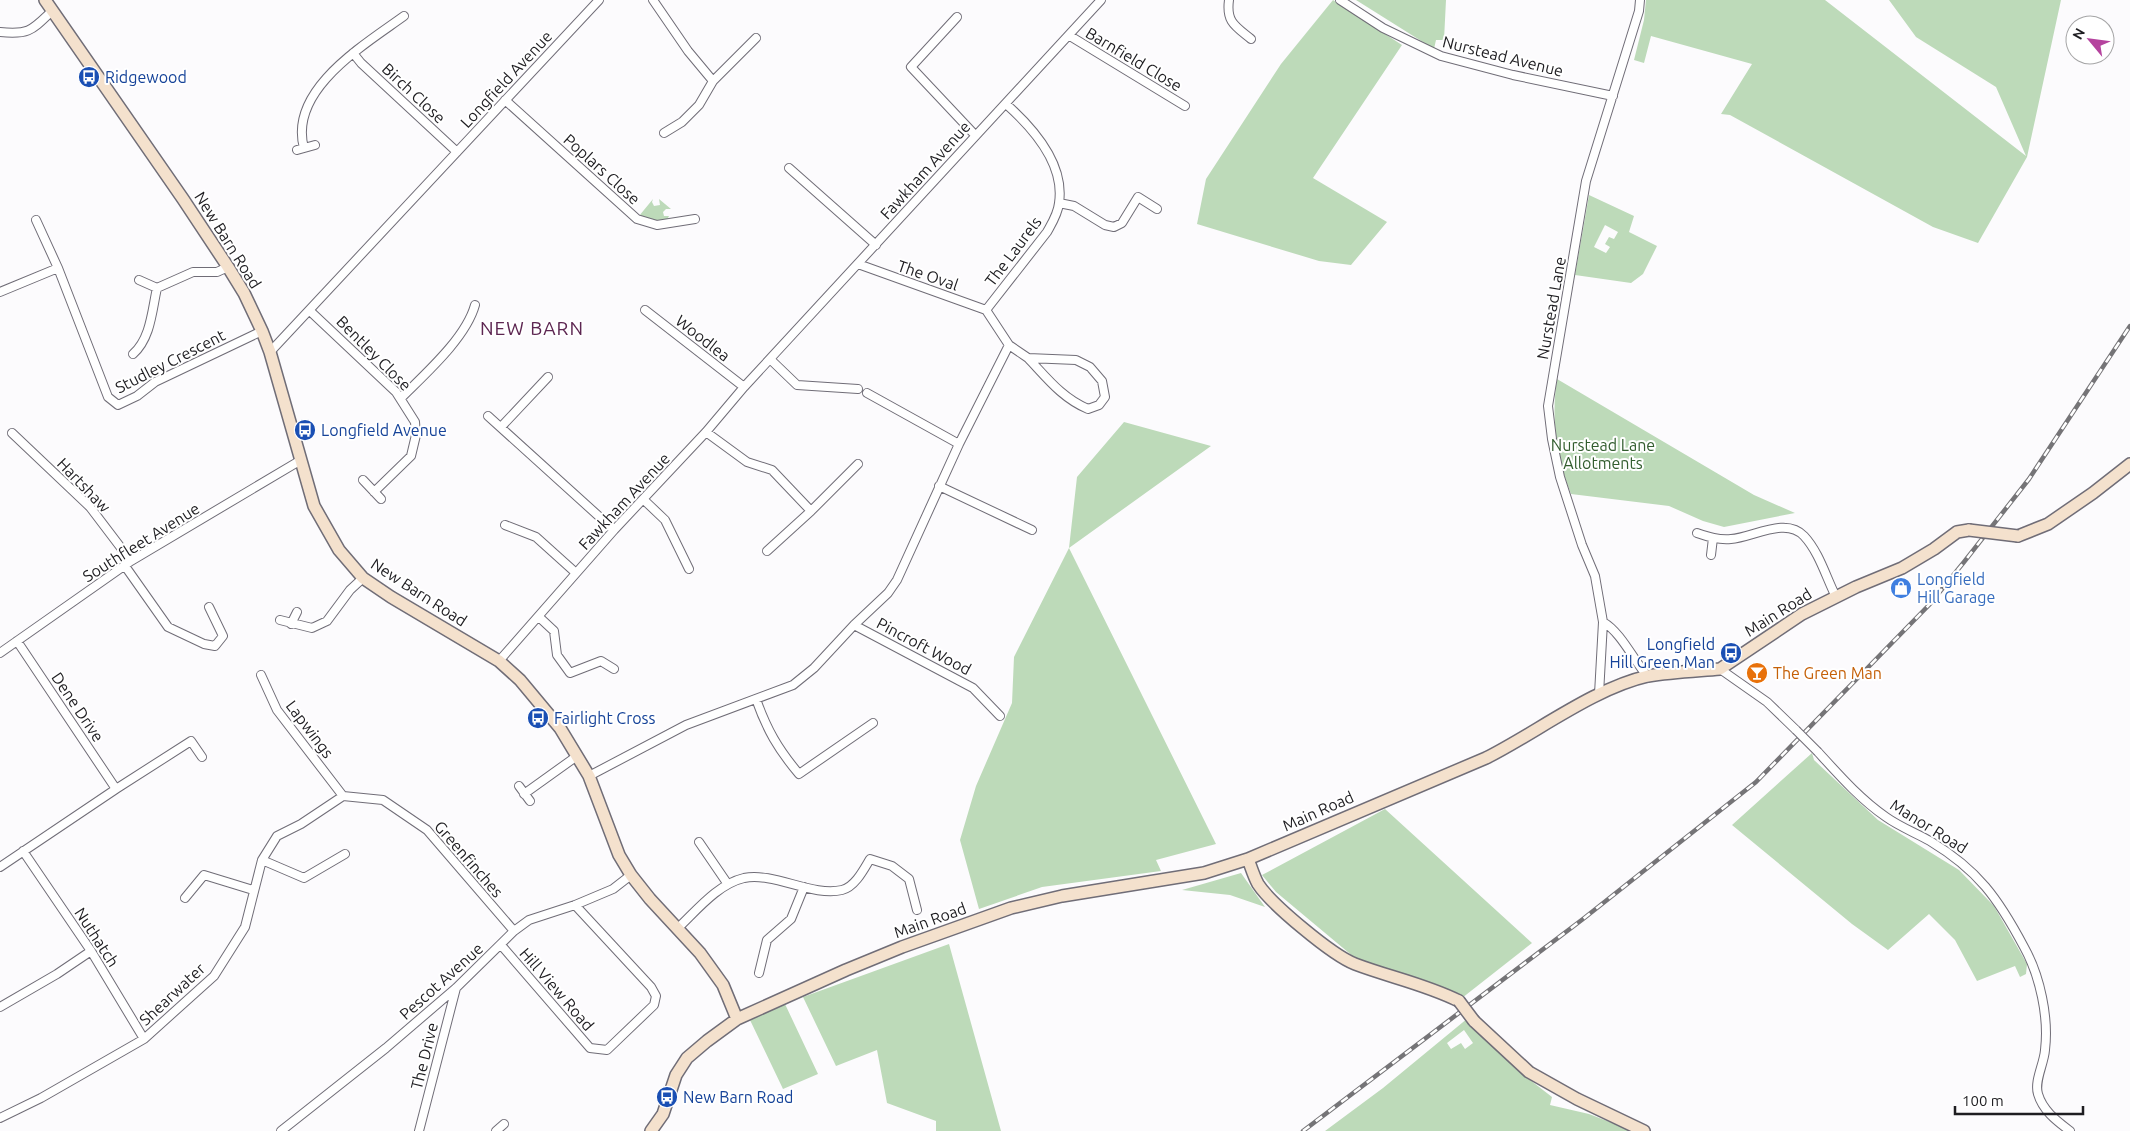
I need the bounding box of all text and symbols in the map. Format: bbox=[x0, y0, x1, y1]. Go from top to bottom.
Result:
north arrow bbox=[2065, 15, 2115, 65]
street label: Barnfield Close bbox=[1083, 23, 1185, 95]
text: N bbox=[2069, 25, 2088, 42]
street label: Longfield Avenue bbox=[457, 27, 555, 131]
street label: Nurstead Avenue bbox=[1441, 32, 1565, 80]
street label: Birch Close bbox=[379, 59, 449, 127]
bus stop icon: Ridgewood bbox=[77, 65, 101, 89]
place label: Ridgewood bbox=[105, 68, 187, 86]
street label: Fawkham Avenue bbox=[876, 117, 974, 223]
street label: Poplars Close bbox=[560, 130, 644, 208]
street label: New Barn Road bbox=[191, 188, 265, 292]
street label: The Laurels bbox=[981, 213, 1045, 289]
street label: Nurstead Lane bbox=[1533, 255, 1569, 361]
street label: The Oval bbox=[895, 256, 961, 294]
street label: Woodlea bbox=[672, 311, 734, 365]
street label: Bentley Close bbox=[333, 312, 415, 394]
district label: NEW BARN bbox=[480, 317, 584, 339]
street label: Studley Crescent bbox=[112, 325, 229, 396]
bus stop icon: Longfield Avenue bbox=[293, 418, 317, 442]
place label: Longfield Avenue bbox=[321, 421, 447, 439]
park label: Nurstead Lane Allotments bbox=[1551, 436, 1655, 472]
street label: Fawkham Avenue bbox=[575, 449, 673, 553]
street label: Hartshaw bbox=[54, 454, 115, 516]
street label: Southfleet Avenue bbox=[79, 499, 203, 585]
street label: New Barn Road bbox=[368, 554, 470, 630]
place label: Longfield Hill Garage bbox=[1917, 570, 1995, 606]
shop icon: Longfield Hill Garage bbox=[1889, 576, 1913, 600]
street label: Main Road bbox=[1741, 584, 1815, 640]
street label: Pincroft Wood bbox=[874, 614, 974, 678]
place label: Longfield Hill Green Man bbox=[1610, 635, 1715, 671]
bus stop icon: Longfield Hill Green Man bbox=[1719, 641, 1743, 665]
bar icon: The Green Man bbox=[1745, 661, 1769, 685]
place label: The Green Man bbox=[1773, 664, 1882, 682]
street label: Dene Drive bbox=[48, 669, 108, 745]
street label: Lapwings bbox=[283, 697, 337, 761]
bus stop icon: Fairlight Cross bbox=[526, 706, 550, 730]
place label: Fairlight Cross bbox=[554, 709, 656, 727]
street label: Main Road bbox=[1280, 787, 1356, 835]
street label: Manor Road bbox=[1887, 795, 1971, 857]
street label: Greenfinches bbox=[431, 817, 507, 901]
street label: Main Road bbox=[891, 899, 969, 941]
street label: Nuthatch bbox=[71, 904, 123, 970]
street label: Pescot Avenue bbox=[396, 939, 486, 1023]
street label: Hill View Road bbox=[516, 944, 598, 1034]
street label: Shearwater bbox=[136, 959, 208, 1029]
street label: The Drive bbox=[407, 1021, 441, 1091]
scale bar bbox=[1955, 1084, 2082, 1116]
bus stop icon: New Barn Road bbox=[655, 1085, 679, 1109]
place label: New Barn Road bbox=[683, 1088, 793, 1106]
text: 100 m bbox=[1962, 1092, 2004, 1109]

